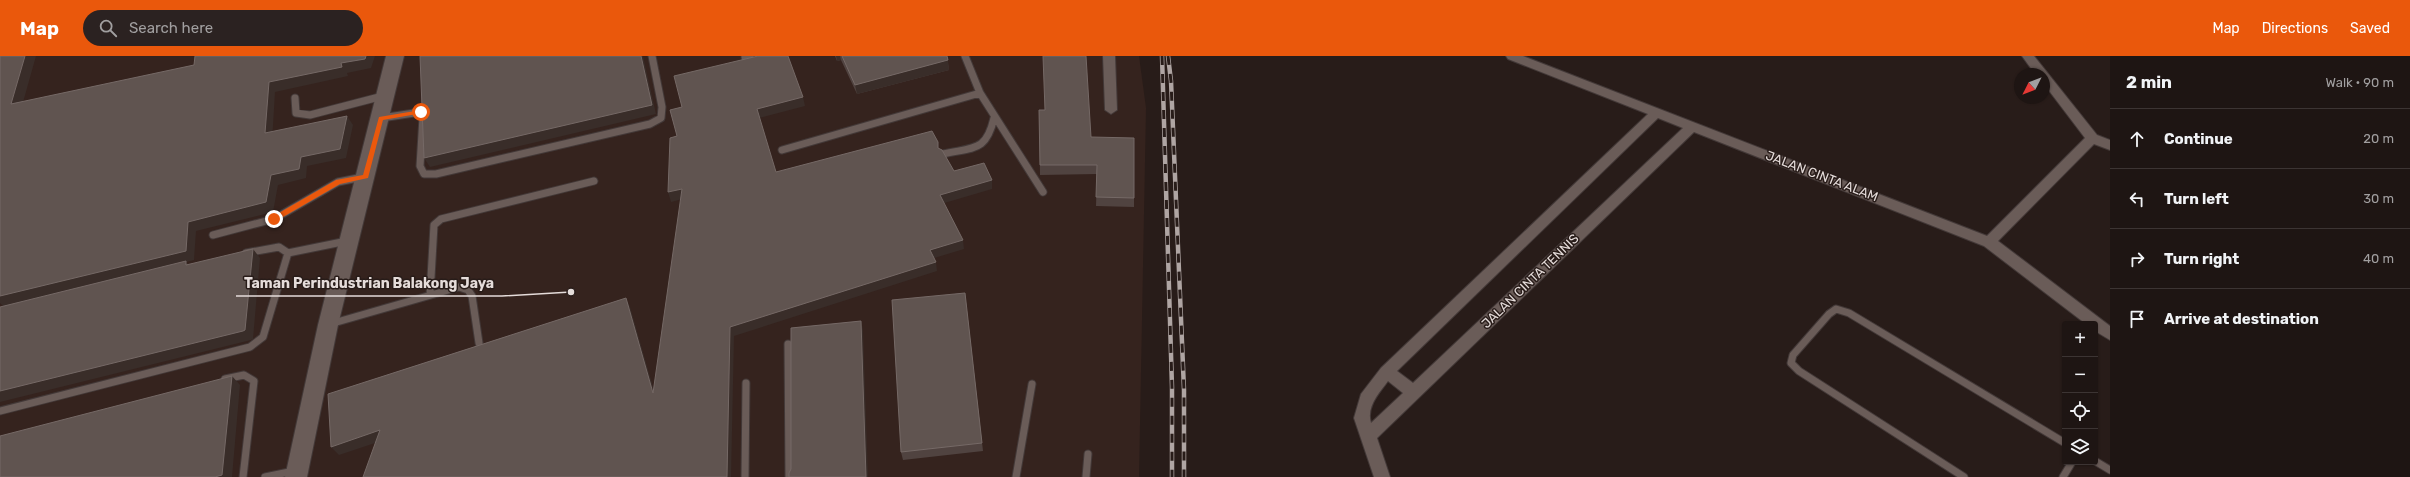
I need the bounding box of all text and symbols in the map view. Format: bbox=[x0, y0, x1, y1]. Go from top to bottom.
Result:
search box bbox=[83, 10, 363, 46]
text: Map bbox=[20, 17, 59, 40]
icon: search bbox=[97, 17, 119, 39]
text: Search here bbox=[129, 19, 213, 37]
text: Map bbox=[2213, 20, 2240, 37]
text: Directions bbox=[2262, 20, 2328, 37]
text: Saved bbox=[2350, 20, 2390, 37]
north arrow bbox=[2014, 68, 2050, 104]
text: 2 min bbox=[2126, 72, 2172, 92]
text: Walk · 90 m bbox=[2326, 75, 2394, 90]
route start bbox=[412, 103, 430, 121]
icon: ahead bbox=[2126, 128, 2148, 150]
text: Continue bbox=[2164, 130, 2233, 148]
text: 20 m bbox=[2363, 131, 2394, 146]
street label: JALAN CINTA ALAM bbox=[1764, 148, 1880, 204]
icon: left bbox=[2126, 188, 2148, 210]
text: Turn left bbox=[2164, 190, 2229, 208]
text: 30 m bbox=[2363, 191, 2394, 206]
route end bbox=[265, 210, 283, 228]
street label: JALAN CINTA TENNIS bbox=[1478, 231, 1582, 331]
icon: right bbox=[2126, 248, 2148, 270]
text: Turn right bbox=[2164, 250, 2239, 268]
text: 40 m bbox=[2363, 251, 2394, 266]
callout: Taman Perindustrian Balakong Jaya bbox=[236, 270, 502, 296]
text: Taman Perindustrian Balakong Jaya bbox=[244, 275, 494, 292]
icon: arrive bbox=[2126, 308, 2148, 330]
text: Arrive at destination bbox=[2164, 310, 2319, 328]
map controls bbox=[2062, 321, 2098, 465]
button: + bbox=[2062, 321, 2098, 357]
button: − bbox=[2062, 357, 2098, 393]
button: locate bbox=[2062, 393, 2098, 429]
button: layers bbox=[2062, 429, 2098, 465]

